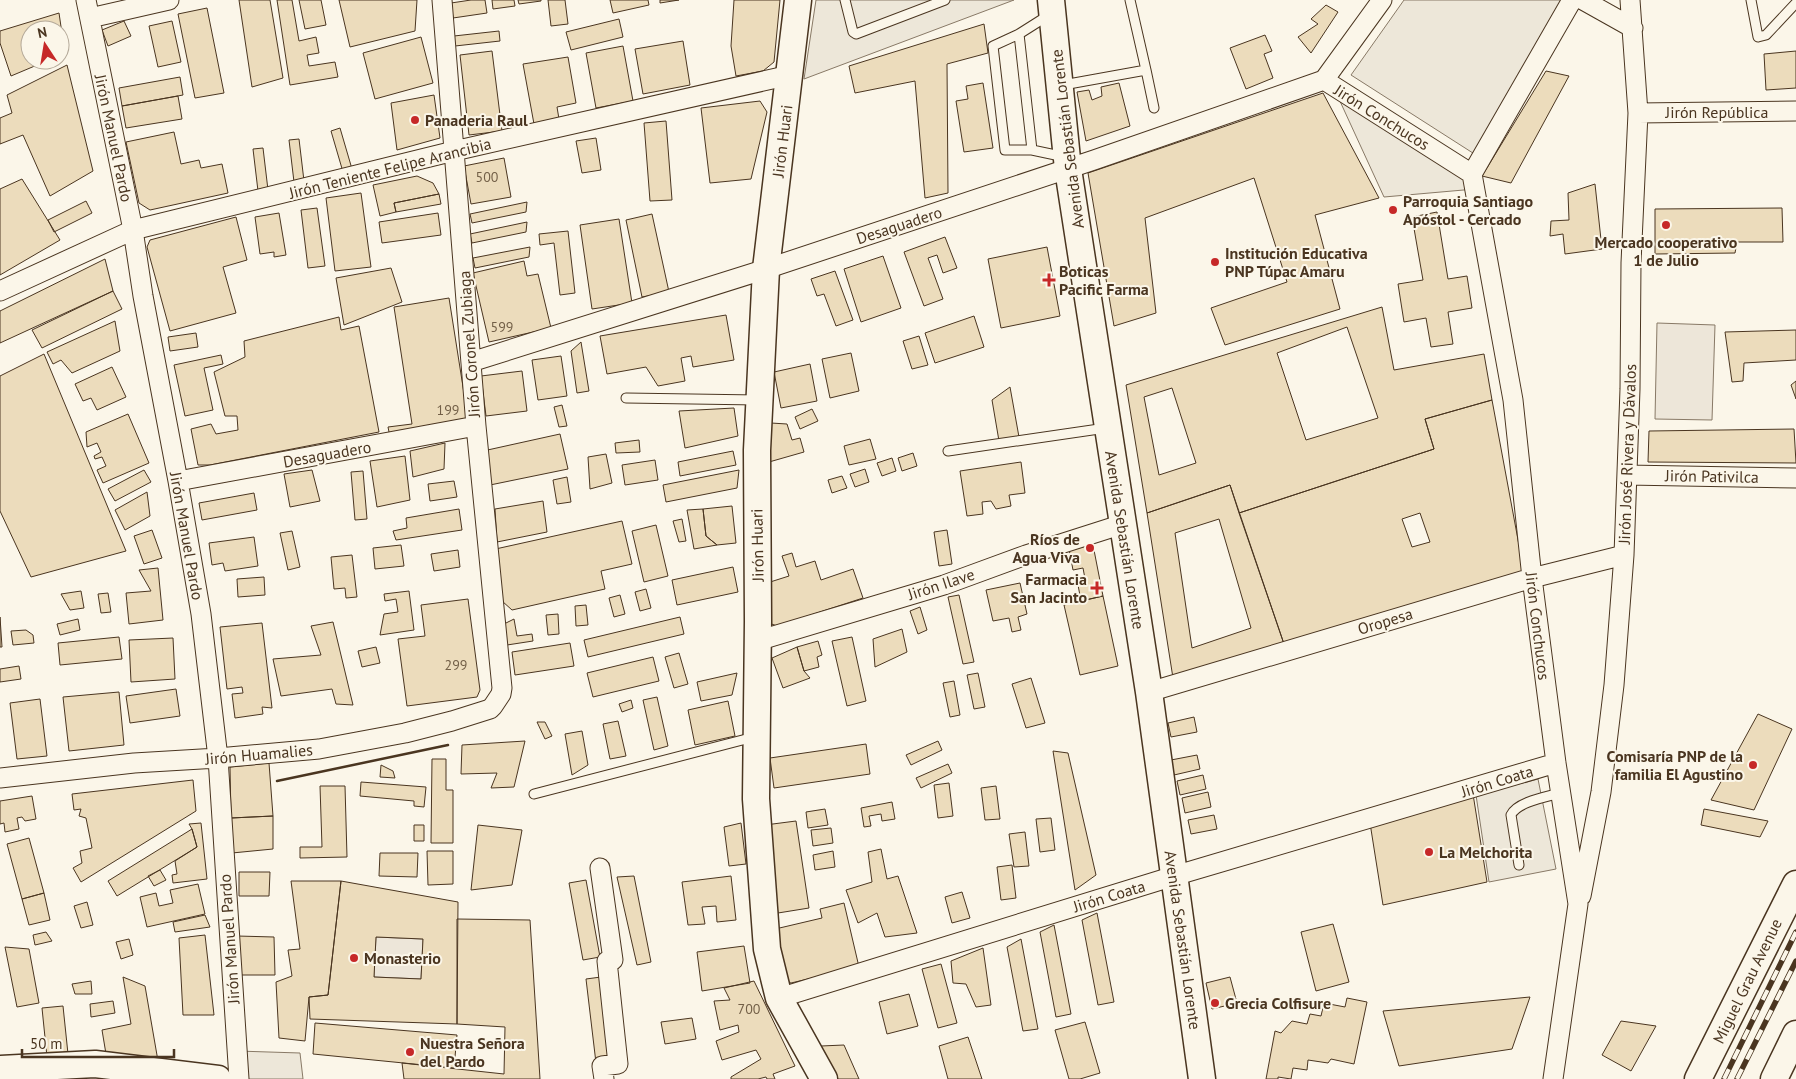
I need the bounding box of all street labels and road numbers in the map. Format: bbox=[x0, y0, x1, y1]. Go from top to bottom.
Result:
street label: Avenida Sebastián Lorente bbox=[1046, 48, 1088, 230]
street label: Jirón Manuel Pardo bbox=[90, 71, 137, 204]
street label: Jirón Conchucos bbox=[1330, 79, 1434, 154]
street label: Jirón República bbox=[1665, 102, 1768, 122]
street label: Jirón Huari bbox=[768, 104, 796, 179]
street label: Jirón Teniente Felipe Arancibia bbox=[286, 133, 493, 203]
street label: Desaguadero bbox=[854, 202, 944, 248]
street label: Jirón Coronel Zubiaga bbox=[454, 270, 484, 419]
street label: Jirón José Rivera y Dávalos bbox=[1614, 363, 1640, 546]
street label: Desaguadero bbox=[281, 436, 373, 472]
street label: Avenida Sebastián Lorente bbox=[1101, 449, 1149, 631]
street label: Jirón Pativilca bbox=[1664, 465, 1759, 487]
street label: Jirón Manuel Pardo bbox=[166, 469, 208, 602]
street label: Jirón Huari bbox=[746, 508, 768, 583]
street label: Jirón Ilave bbox=[904, 564, 977, 604]
street label: Jirón Conchucos bbox=[1521, 570, 1555, 681]
street label: Oropesa bbox=[1355, 603, 1415, 639]
street label: Jirón Huamalies bbox=[203, 739, 314, 769]
street label: Jirón Coata bbox=[1458, 761, 1536, 802]
street label: Avenida Sebastián Lorente bbox=[1161, 849, 1205, 1031]
street label: Jirón Manuel Pardo bbox=[214, 873, 244, 1006]
street label: Jirón Coata bbox=[1070, 876, 1148, 917]
street label: Miguel Grau Avenue bbox=[1708, 915, 1786, 1047]

